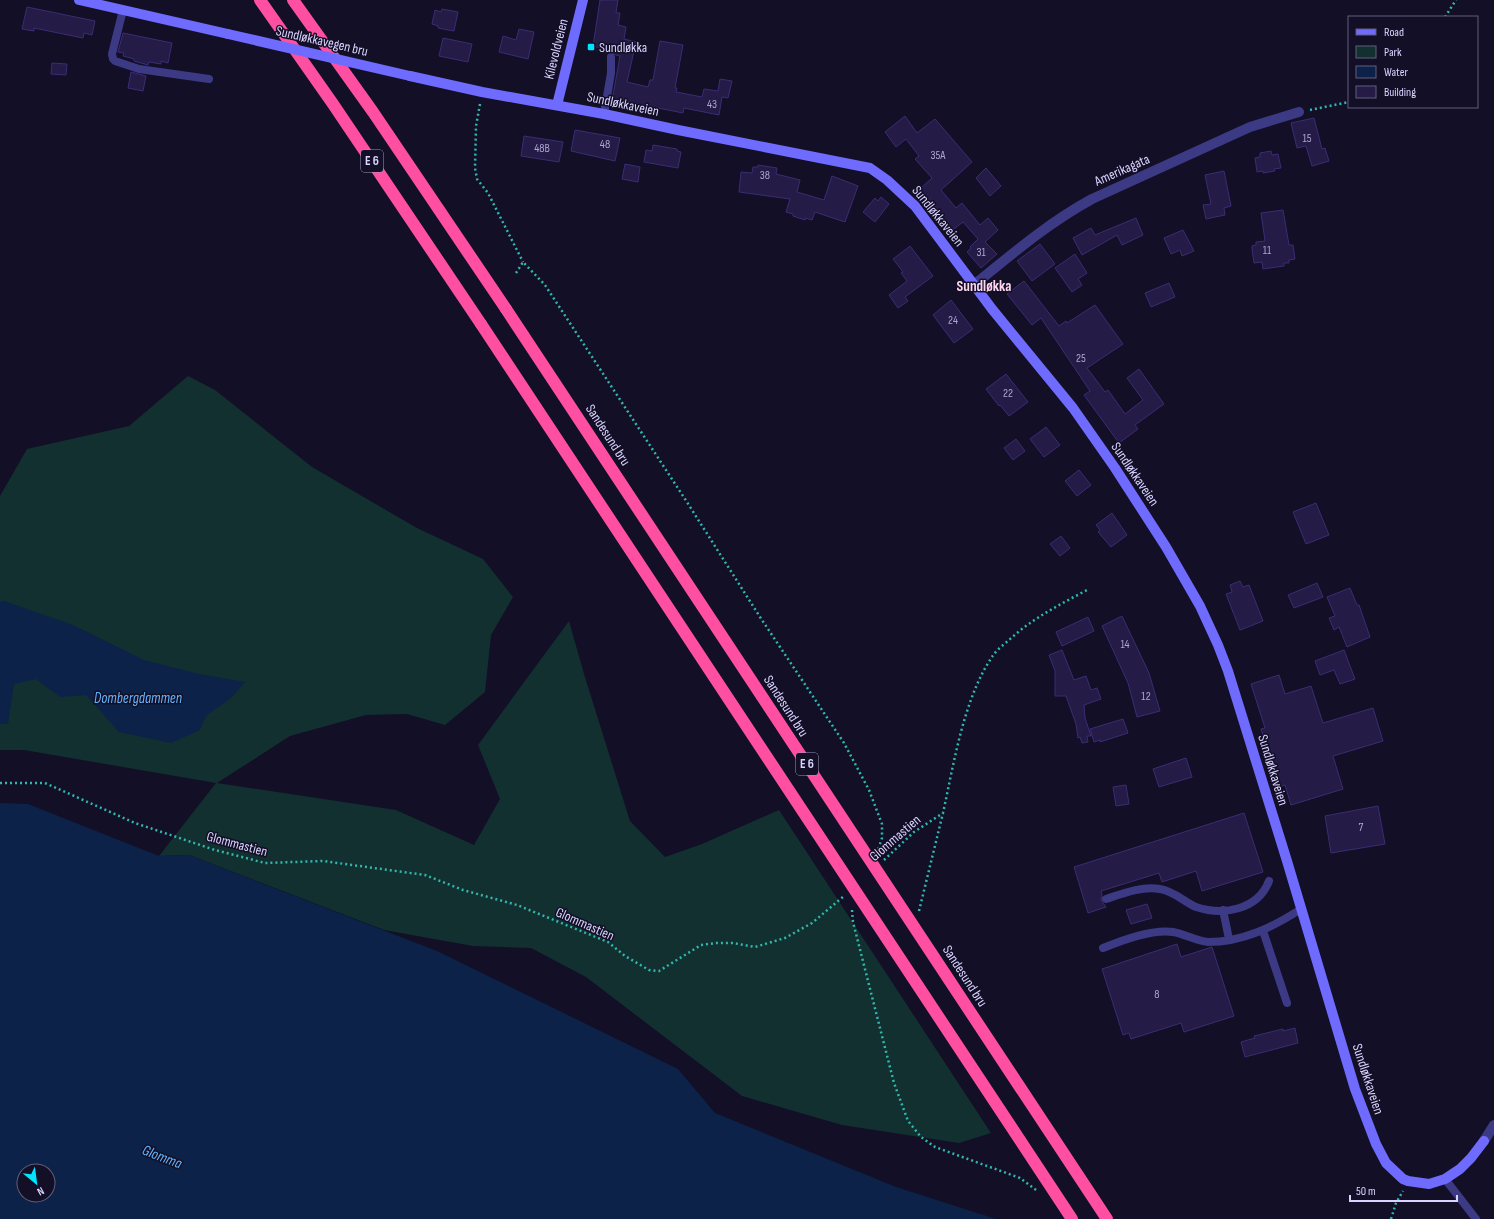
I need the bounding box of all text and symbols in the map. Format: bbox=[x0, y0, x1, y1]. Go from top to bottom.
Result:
legend bbox=[1348, 16, 1478, 108]
street label: Kilevoldveien bbox=[540, 17, 572, 81]
street label: Sundløkkavegen bru bbox=[274, 22, 370, 60]
text: Road bbox=[1384, 25, 1404, 40]
place label: Sundløkka bbox=[599, 39, 647, 56]
marker: Sundløkka bbox=[586, 42, 596, 52]
text: Park bbox=[1384, 45, 1402, 60]
text: Water bbox=[1384, 65, 1408, 80]
text: Building bbox=[1384, 85, 1416, 100]
street label: Sundløkkaveien bbox=[585, 88, 661, 120]
house number: 43 bbox=[707, 97, 717, 112]
house number: 15 bbox=[1302, 131, 1312, 146]
house number: 48 bbox=[600, 137, 610, 152]
house number: 48B bbox=[534, 141, 550, 156]
house number: 35A bbox=[931, 148, 946, 163]
road number: E 6 bbox=[361, 150, 383, 172]
street label: Amerikagata bbox=[1091, 150, 1152, 190]
house number: 38 bbox=[760, 168, 770, 183]
street label: Sundløkkaveien bbox=[908, 182, 968, 250]
house number: 11 bbox=[1263, 243, 1272, 258]
house number: 31 bbox=[976, 245, 986, 260]
district label: Sundløkka bbox=[957, 277, 1011, 296]
house number: 24 bbox=[948, 313, 958, 328]
house number: 25 bbox=[1076, 351, 1086, 366]
house number: 22 bbox=[1003, 386, 1013, 401]
street label: Sandesund bru bbox=[582, 401, 634, 469]
street label: Sundløkkaveien bbox=[1107, 439, 1163, 509]
house number: 14 bbox=[1120, 637, 1130, 652]
street label: Sandesund bru bbox=[760, 672, 812, 740]
water label: Dombergdammen bbox=[94, 689, 182, 708]
house number: 12 bbox=[1141, 689, 1151, 704]
street label: Sundløkkaveien bbox=[1254, 732, 1292, 808]
road number: E 6 bbox=[796, 753, 818, 775]
street label: Glommastien bbox=[866, 811, 924, 865]
house number: 7 bbox=[1359, 820, 1364, 835]
street label: Glommastien bbox=[205, 828, 269, 860]
street label: Glommastien bbox=[553, 904, 617, 944]
street label: Sandesund bru bbox=[939, 942, 991, 1010]
house number: 8 bbox=[1154, 987, 1160, 1002]
street label: Sundløkkaveien bbox=[1349, 1042, 1387, 1116]
water label: Glomma bbox=[139, 1141, 185, 1173]
north arrow bbox=[16, 1163, 56, 1203]
scale bar bbox=[1350, 1177, 1457, 1203]
text: N bbox=[35, 1184, 46, 1198]
text: 50 m bbox=[1356, 1184, 1376, 1199]

